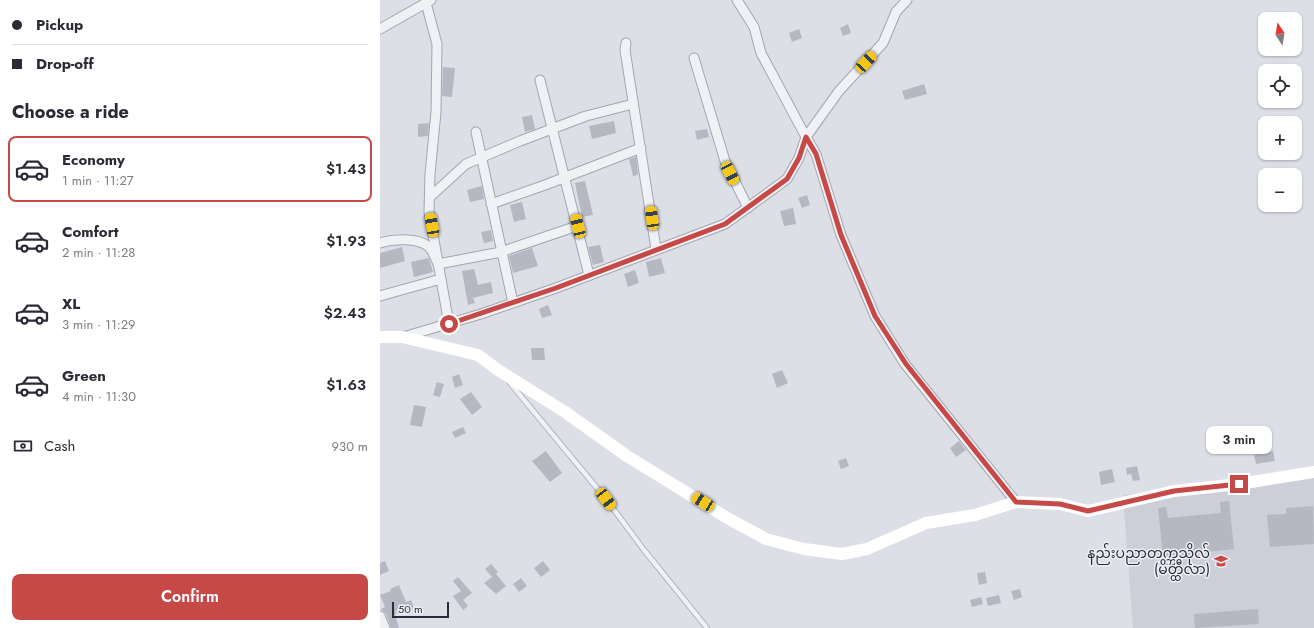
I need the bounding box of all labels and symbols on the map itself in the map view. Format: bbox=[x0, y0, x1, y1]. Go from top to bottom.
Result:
north arrow bbox=[1258, 12, 1302, 56]
car bbox=[853, 49, 879, 75]
car bbox=[719, 160, 741, 186]
car bbox=[644, 205, 660, 231]
car bbox=[424, 212, 440, 238]
car bbox=[569, 213, 587, 239]
route start bbox=[440, 315, 458, 333]
callout: 3 min bbox=[1206, 426, 1272, 454]
route end bbox=[1230, 475, 1248, 493]
car bbox=[594, 486, 618, 512]
car bbox=[690, 491, 716, 513]
place label: နည်းပညာတက္ကသိုလ် (မိတ္ထီလာ) bbox=[1087, 543, 1210, 581]
school or university icon: နည်းပညာတက္ကသိုလ် (မိတ္ထီလာ) bbox=[1213, 553, 1229, 569]
scale bar bbox=[392, 600, 449, 619]

